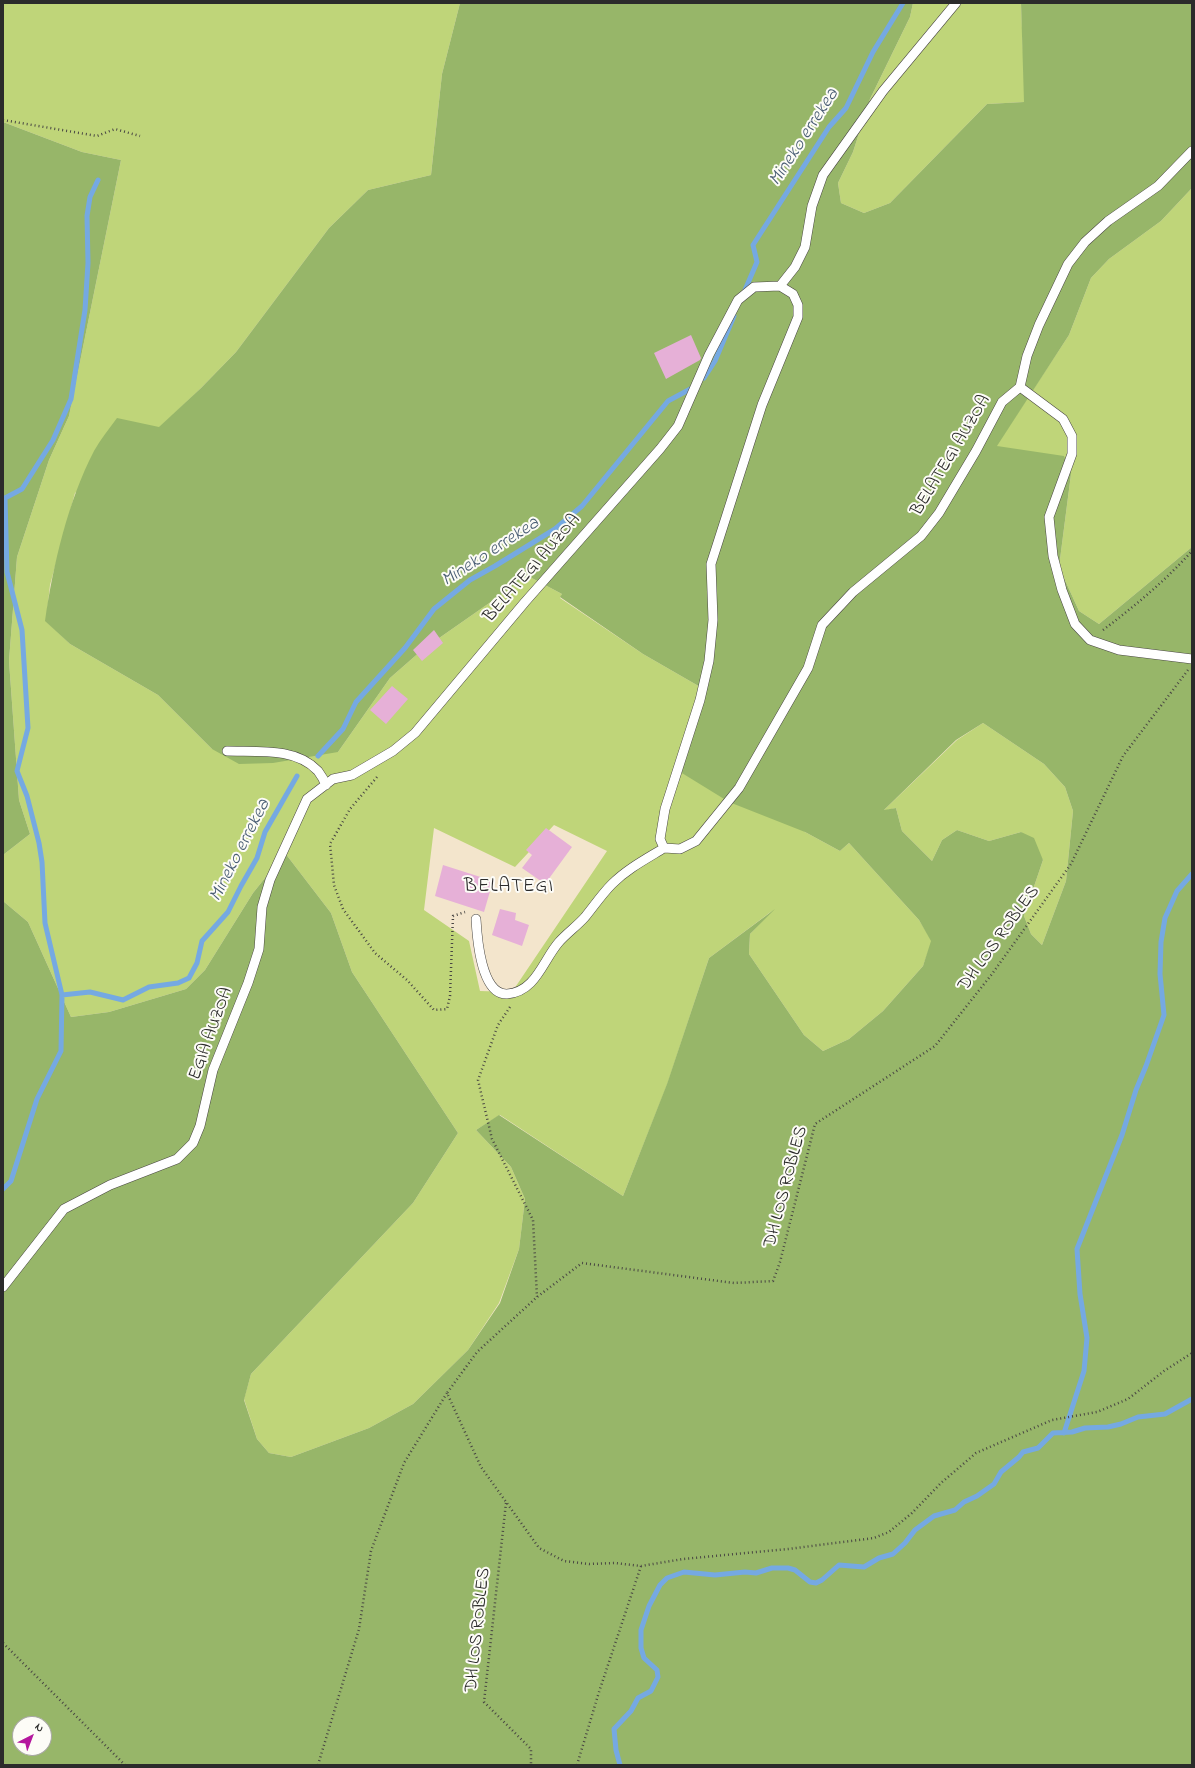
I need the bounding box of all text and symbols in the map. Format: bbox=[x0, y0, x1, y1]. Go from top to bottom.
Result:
water label: Mineko errekea bbox=[765, 85, 845, 191]
street label: BELATEGI AUZOA bbox=[907, 392, 997, 520]
street label: BELATEGI AUZOA bbox=[480, 510, 586, 628]
water label: Mineko errekea bbox=[438, 513, 544, 593]
water label: Mineko errekea bbox=[205, 796, 277, 906]
district label: BELATEGI bbox=[464, 877, 554, 899]
street label: DH LOS ROBLES bbox=[955, 882, 1045, 996]
street label: EGIA AUZOA bbox=[185, 985, 239, 1083]
street label: DH LOS ROBLES bbox=[760, 1124, 814, 1250]
street label: DH LOS ROBLES bbox=[462, 1567, 496, 1693]
north arrow bbox=[12, 1716, 52, 1756]
text: N bbox=[31, 1719, 47, 1736]

